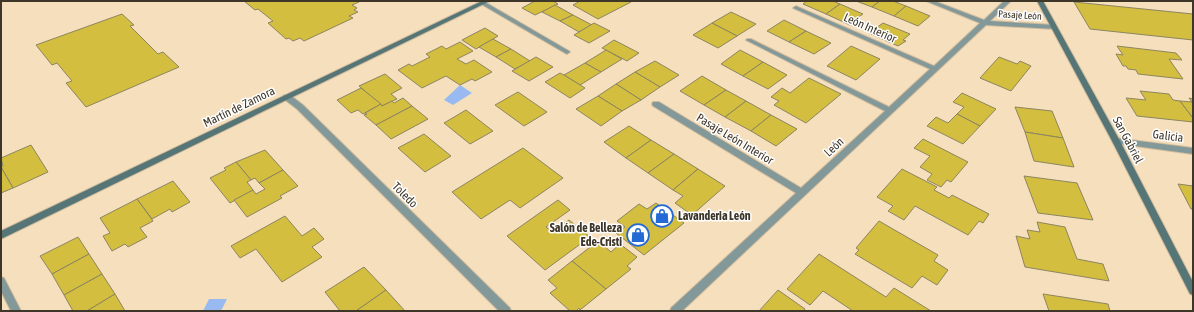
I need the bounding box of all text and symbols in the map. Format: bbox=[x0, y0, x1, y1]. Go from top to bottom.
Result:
street label: Pasaje León bbox=[998, 8, 1042, 22]
street label: León Interior bbox=[841, 10, 899, 46]
street label: Martín de Zamora bbox=[201, 84, 277, 130]
street label: Pasaje León Interior bbox=[694, 111, 776, 168]
street label: San Gabriel bbox=[1110, 114, 1146, 166]
street label: Galicia bbox=[1152, 127, 1184, 145]
street label: León bbox=[821, 135, 847, 159]
street label: Toledo bbox=[389, 179, 421, 211]
shop icon: Lavanderia León bbox=[649, 203, 675, 229]
place label: Lavanderia León bbox=[678, 209, 751, 223]
place label: Salón de Belleza Ede-Cristi bbox=[550, 221, 622, 249]
shop icon: Salón de Belleza Ede-Cristi bbox=[625, 222, 651, 248]

